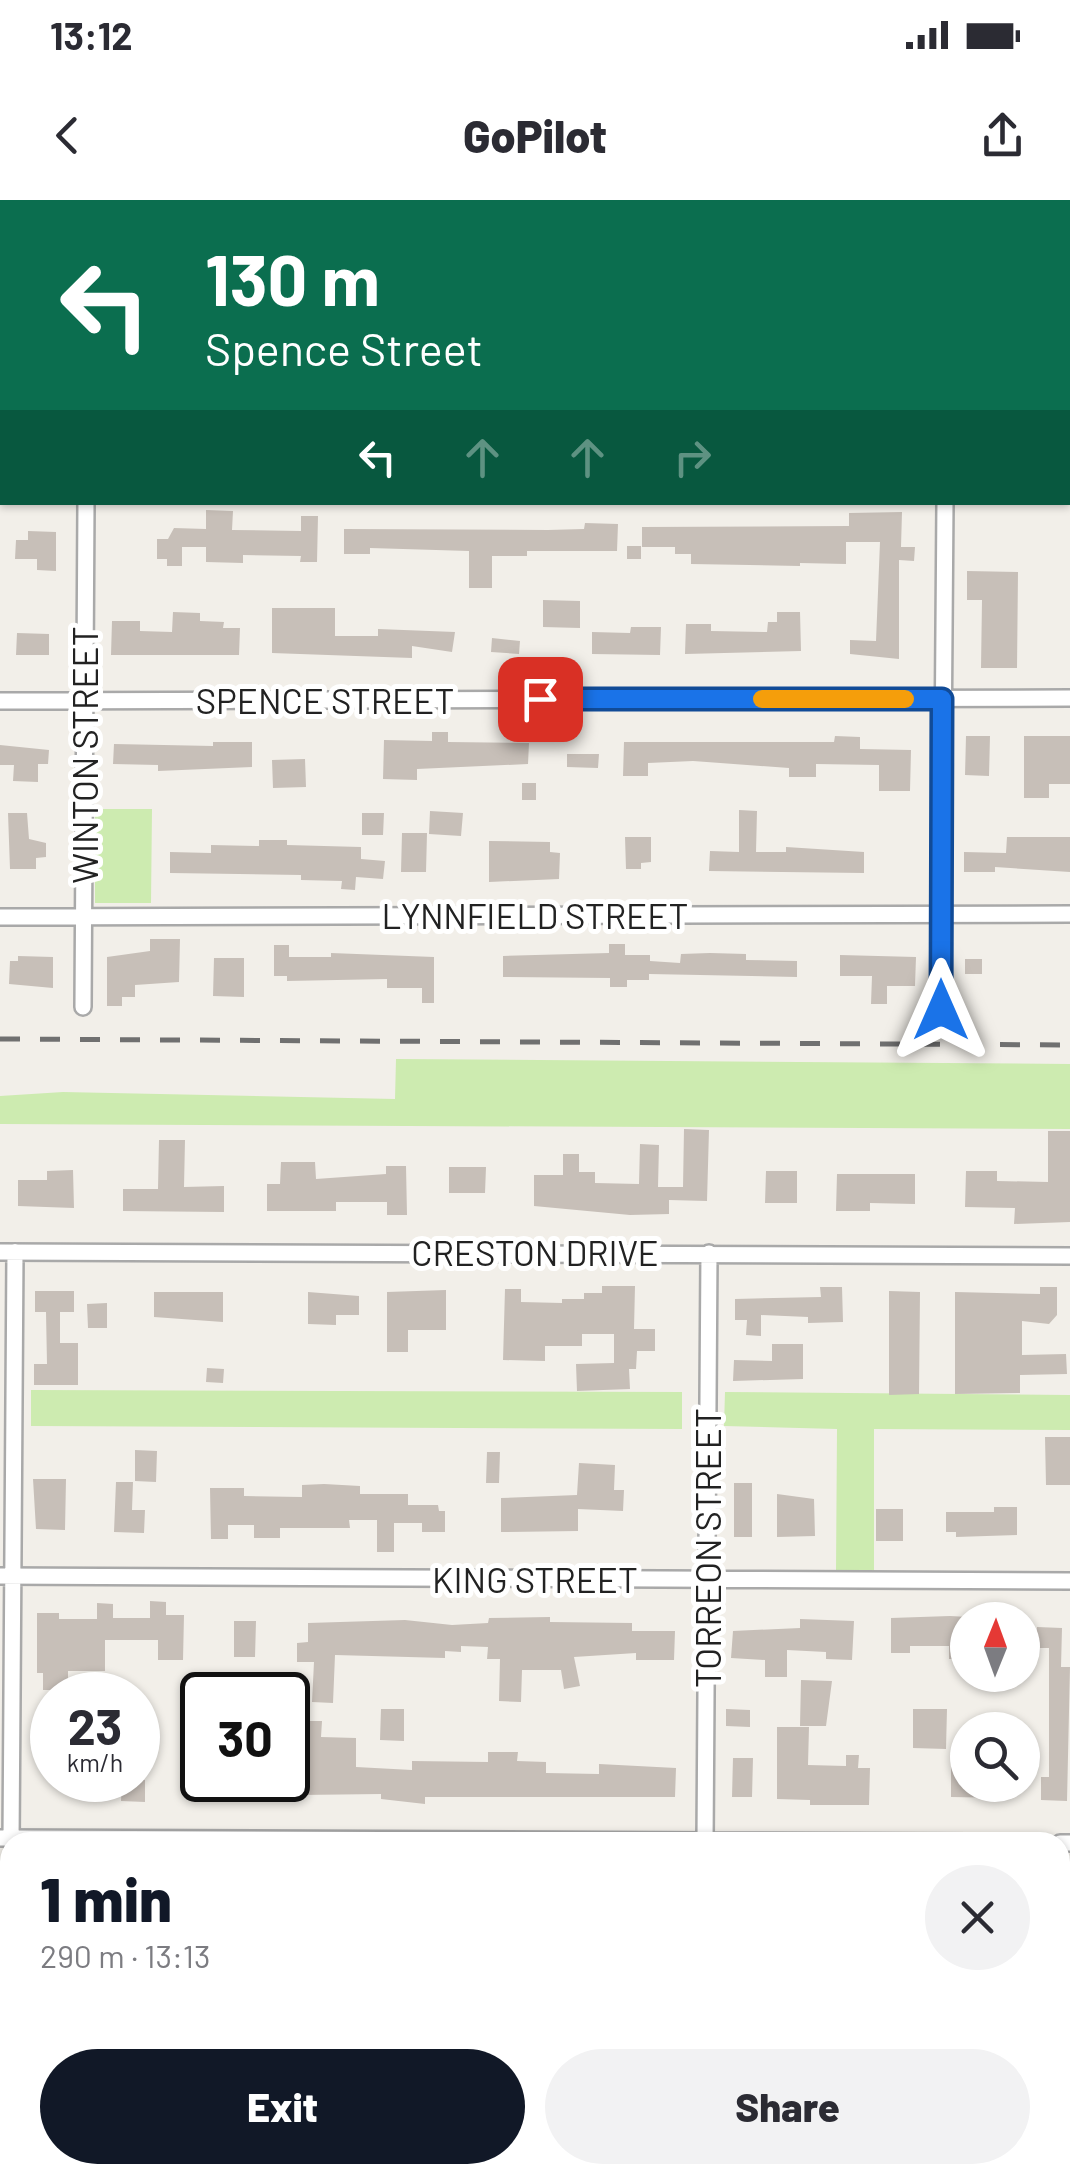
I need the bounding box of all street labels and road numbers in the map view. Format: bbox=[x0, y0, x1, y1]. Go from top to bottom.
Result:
street label: WINTON STREET bbox=[63, 626, 105, 884]
street label: SPENCE STREET bbox=[196, 679, 454, 721]
street label: LYNNFIELD STREET bbox=[382, 894, 688, 936]
street label: CRESTON DRIVE bbox=[411, 1231, 659, 1273]
street label: TORREON STREET bbox=[686, 1408, 728, 1688]
street label: KING STREET bbox=[432, 1558, 638, 1600]

